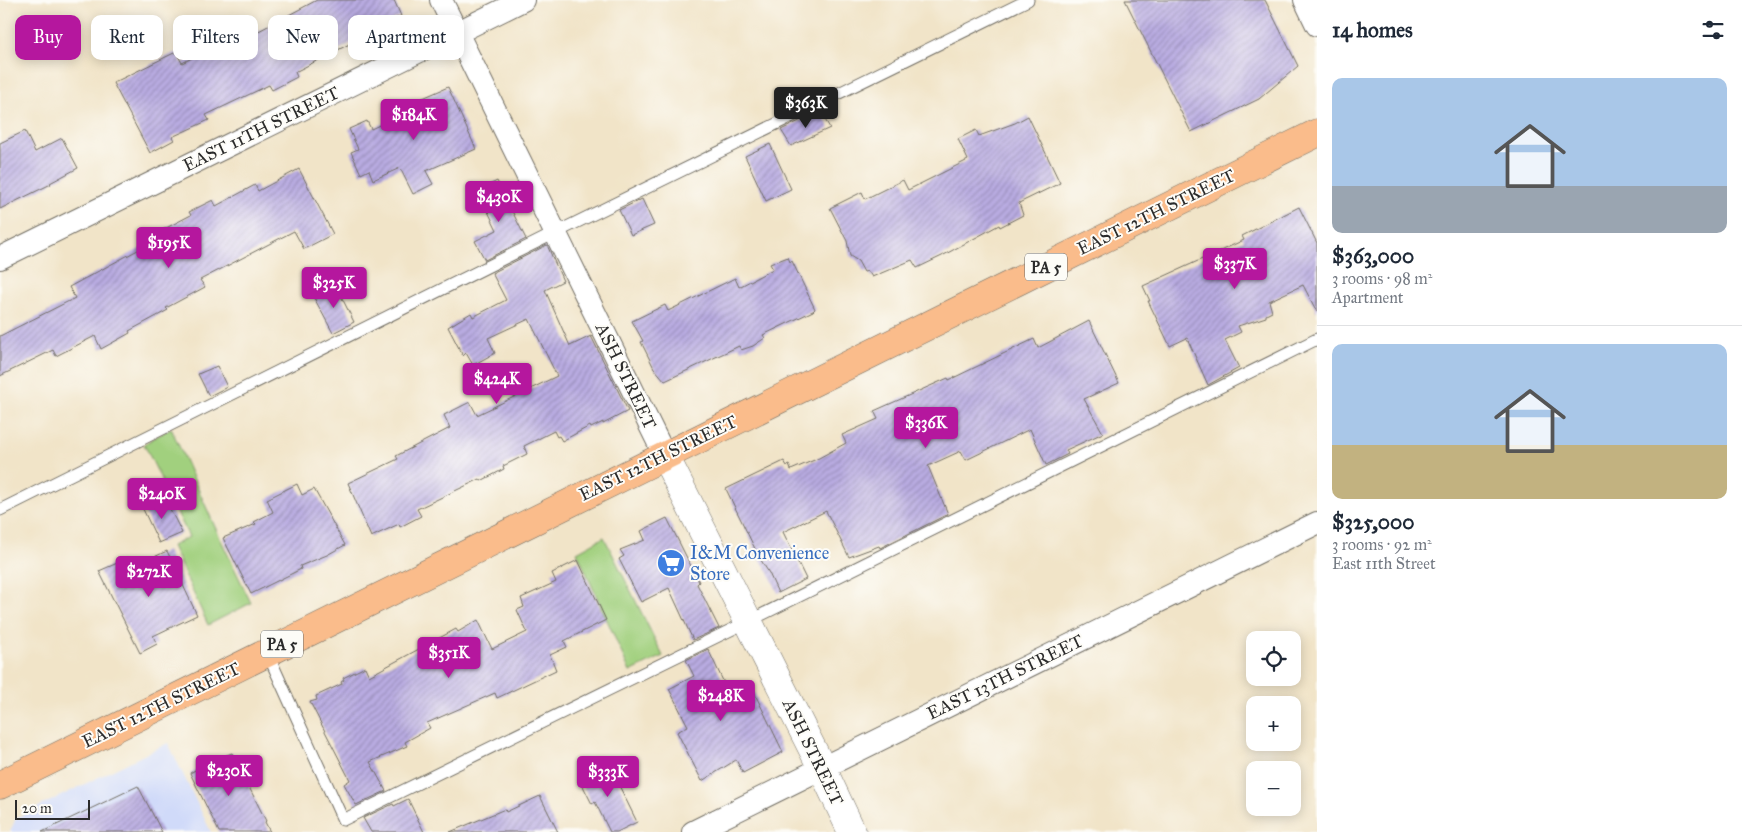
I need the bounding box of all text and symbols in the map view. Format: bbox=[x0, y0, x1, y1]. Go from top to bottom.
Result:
chip: Buy bbox=[15, 15, 81, 60]
chip: Rent bbox=[91, 15, 163, 60]
chip: Filters bbox=[173, 15, 258, 60]
chip: New bbox=[268, 15, 338, 60]
chip: Apartment bbox=[348, 15, 464, 60]
icon: filters bbox=[1699, 16, 1727, 44]
text: 14 homes bbox=[1332, 17, 1413, 43]
street label: EAST 11TH STREET bbox=[179, 82, 343, 176]
pin: $363K bbox=[771, 86, 841, 129]
text: $363K bbox=[785, 93, 827, 112]
pin: $184K bbox=[379, 98, 449, 141]
text: $184K bbox=[392, 105, 436, 124]
icon: home bbox=[1485, 111, 1575, 201]
street label: EAST 12TH STREET bbox=[1073, 164, 1239, 260]
pin: $430K bbox=[464, 180, 534, 223]
text: $430K bbox=[476, 187, 522, 206]
pin: $195K bbox=[134, 226, 204, 269]
text: $195K bbox=[147, 233, 191, 252]
text: $363,000 bbox=[1332, 243, 1414, 269]
pin: $337K bbox=[1200, 248, 1270, 290]
road number: PA 5 bbox=[1025, 253, 1067, 280]
text: $337K bbox=[1214, 254, 1256, 273]
pin: $325K bbox=[299, 266, 369, 309]
text: 3 rooms · 98 m² bbox=[1332, 269, 1432, 288]
text: $325K bbox=[313, 273, 355, 292]
text: Apartment bbox=[1332, 288, 1404, 307]
street label: ASH STREET bbox=[590, 318, 661, 433]
pin: $424K bbox=[462, 362, 532, 405]
text: $424K bbox=[474, 369, 520, 388]
icon: home bbox=[1485, 376, 1575, 466]
pin: $336K bbox=[891, 406, 961, 449]
street label: EAST 12TH STREET bbox=[575, 410, 741, 506]
text: $336K bbox=[905, 413, 947, 432]
pin: $240K bbox=[127, 478, 197, 520]
text: $240K bbox=[138, 484, 186, 503]
text: $325,000 bbox=[1332, 509, 1415, 535]
text: 3 rooms · 92 m² bbox=[1332, 535, 1432, 554]
place label: I&M Convenience Store bbox=[690, 542, 829, 585]
supermarket icon: I&M Convenience Store bbox=[656, 548, 686, 578]
text: East 11th Street bbox=[1332, 554, 1436, 573]
pin: $272K bbox=[114, 556, 184, 598]
text: $272K bbox=[127, 562, 171, 581]
road number: PA 5 bbox=[261, 630, 303, 658]
street label: EAST 13TH STREET bbox=[923, 630, 1087, 724]
map controls bbox=[1246, 631, 1301, 816]
button: locate bbox=[1246, 631, 1301, 686]
pin: $351K bbox=[414, 636, 484, 679]
text: $351K bbox=[428, 643, 470, 662]
street label: EAST 12TH STREET bbox=[78, 657, 244, 753]
pin: $248K bbox=[686, 680, 756, 722]
text: $248K bbox=[698, 686, 744, 705]
street label: ASH STREET bbox=[777, 694, 848, 809]
button: + bbox=[1246, 696, 1301, 751]
pin: $230K bbox=[194, 754, 264, 797]
pin: $333K bbox=[573, 756, 643, 798]
text: $230K bbox=[207, 761, 251, 780]
button: − bbox=[1246, 761, 1301, 816]
text: $333K bbox=[588, 762, 628, 781]
scale bar bbox=[15, 797, 90, 820]
text: 20 m bbox=[22, 800, 52, 817]

